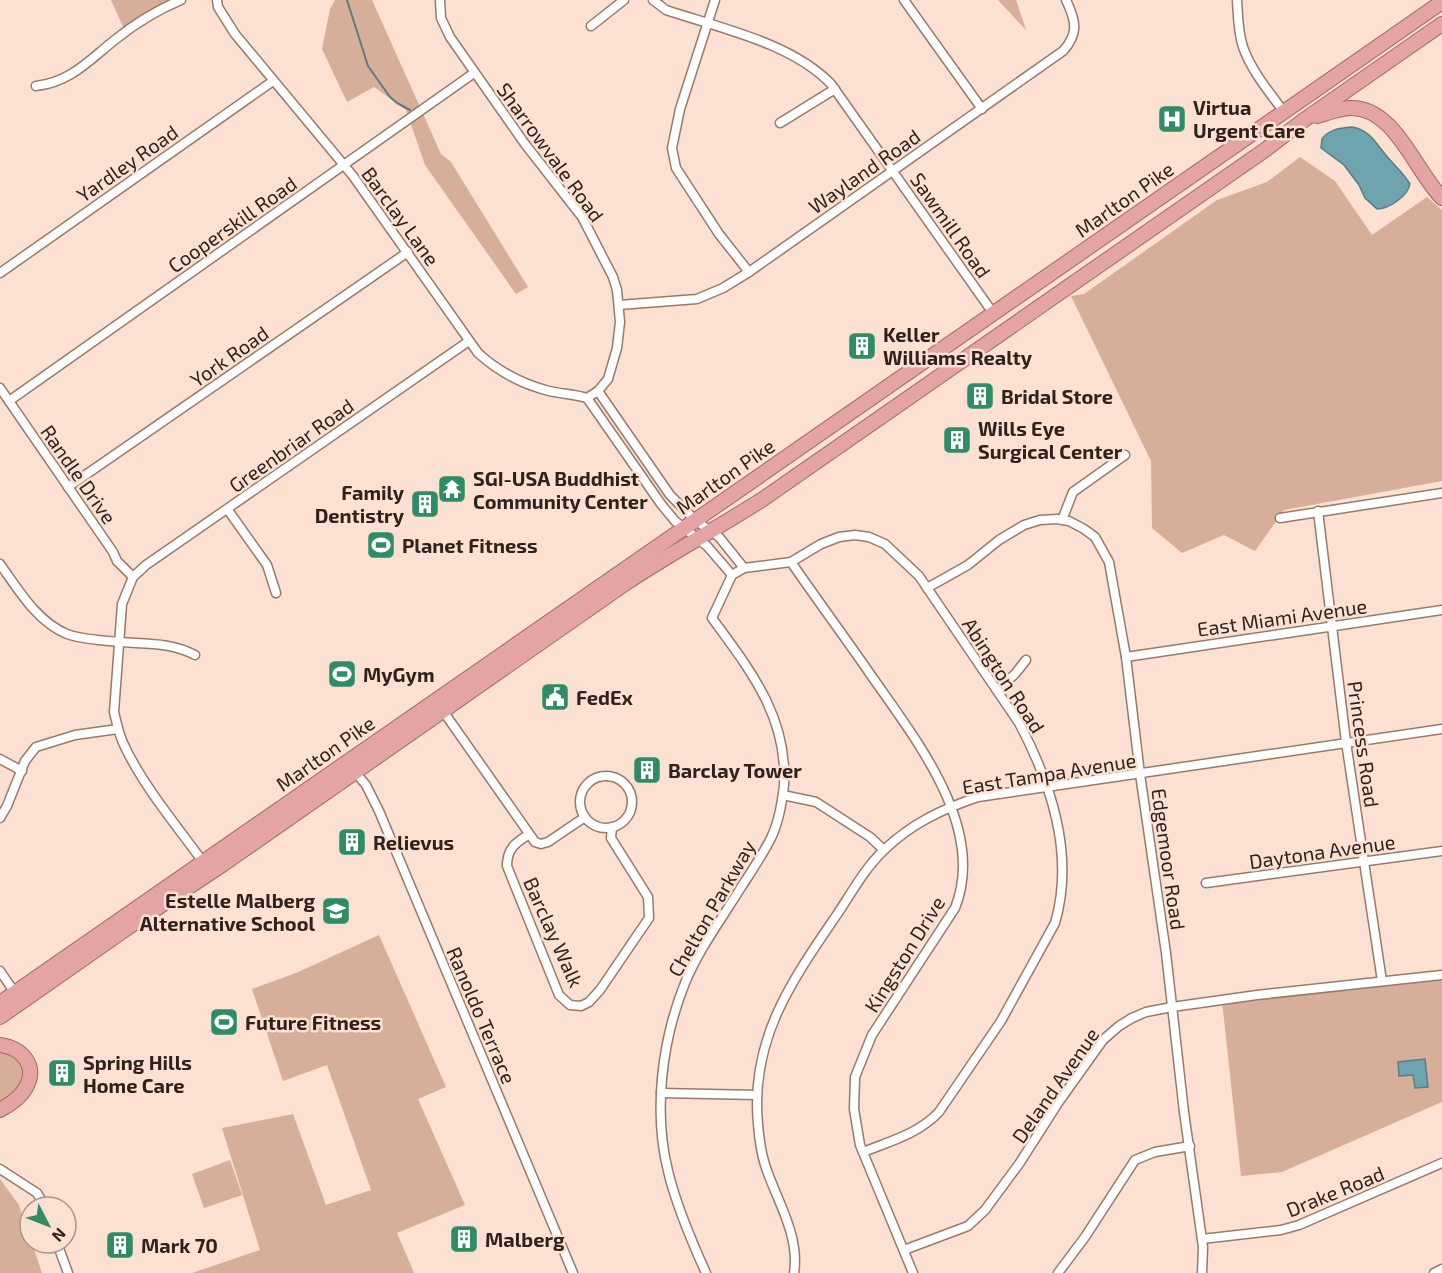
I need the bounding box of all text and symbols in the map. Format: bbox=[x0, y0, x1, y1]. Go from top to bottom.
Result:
street label: Sharrowvale Road bbox=[492, 78, 610, 226]
place label: Virtua Urgent Care bbox=[1193, 95, 1305, 142]
hospital icon: Virtua Urgent Care bbox=[1156, 103, 1188, 135]
street label: Yardley Road bbox=[72, 119, 182, 207]
street label: Wayland Road bbox=[804, 124, 924, 218]
street label: Marlton Pike bbox=[1070, 156, 1178, 242]
street label: Barclay Lane bbox=[357, 162, 445, 270]
street label: Sawmill Road bbox=[906, 168, 996, 282]
street label: Cooperskill Road bbox=[163, 171, 301, 277]
street label: York Road bbox=[185, 320, 273, 392]
place label: Keller Williams Realty bbox=[883, 322, 1033, 370]
building icon: Keller Williams Realty bbox=[846, 330, 878, 362]
building icon: Bridal Store bbox=[964, 380, 996, 412]
place label: Bridal Store bbox=[1001, 384, 1113, 408]
street label: Greenbriar Road bbox=[224, 393, 358, 497]
place label: Wills Eye Surgical Center bbox=[978, 416, 1123, 463]
street label: Randle Drive bbox=[36, 420, 122, 528]
building icon: Wills Eye Surgical Center bbox=[941, 424, 973, 456]
street label: Marlton Pike bbox=[671, 433, 779, 519]
place label: SGI-USA Buddhist Community Center bbox=[473, 466, 648, 514]
temple icon: SGI-USA Buddhist Community Center bbox=[436, 473, 468, 505]
place label: Family Dentistry bbox=[315, 480, 405, 528]
building icon: Family Dentistry bbox=[409, 488, 441, 520]
sports icon: Planet Fitness bbox=[365, 529, 397, 561]
place label: Planet Fitness bbox=[402, 533, 538, 557]
street label: East Miami Avenue bbox=[1195, 593, 1369, 641]
street label: Abington Road bbox=[958, 613, 1050, 737]
sports icon: MyGym bbox=[326, 658, 358, 690]
place label: MyGym bbox=[363, 662, 435, 687]
street label: Princess Road bbox=[1343, 679, 1385, 809]
public building icon: FedEx bbox=[539, 681, 571, 713]
place label: FedEx bbox=[576, 685, 634, 709]
street label: Marlton Pike bbox=[271, 710, 379, 796]
street label: East Tampa Avenue bbox=[960, 747, 1138, 799]
building icon: Barclay Tower bbox=[631, 754, 663, 786]
place label: Barclay Tower bbox=[668, 758, 802, 783]
street label: Edgemoor Road bbox=[1147, 787, 1191, 931]
building icon: Relievus bbox=[336, 826, 368, 858]
street label: Daytona Avenue bbox=[1247, 829, 1397, 873]
place label: Relievus bbox=[373, 830, 454, 854]
street label: Chelton Parkway bbox=[662, 835, 760, 980]
street label: Barclay Walk bbox=[519, 873, 589, 991]
place label: Estelle Malberg Alternative School bbox=[140, 888, 315, 935]
street label: Kingston Drive bbox=[859, 892, 949, 1016]
school or university icon: Estelle Malberg Alternative School bbox=[320, 895, 352, 927]
street label: Ranoldo Terrace bbox=[442, 943, 522, 1087]
sports icon: Future Fitness bbox=[208, 1006, 240, 1038]
place label: Future Fitness bbox=[245, 1010, 381, 1034]
street label: Deland Avenue bbox=[1006, 1023, 1104, 1147]
place label: Spring Hills Home Care bbox=[83, 1050, 192, 1097]
building icon: Spring Hills Home Care bbox=[46, 1057, 78, 1089]
street label: Drake Road bbox=[1283, 1161, 1387, 1221]
north arrow bbox=[18, 1195, 78, 1255]
building icon: Malberg bbox=[448, 1223, 480, 1255]
text: N bbox=[49, 1225, 70, 1246]
place label: Malberg bbox=[485, 1227, 565, 1251]
building icon: Mark 70 bbox=[104, 1229, 136, 1261]
place label: Mark 70 bbox=[141, 1233, 218, 1257]

